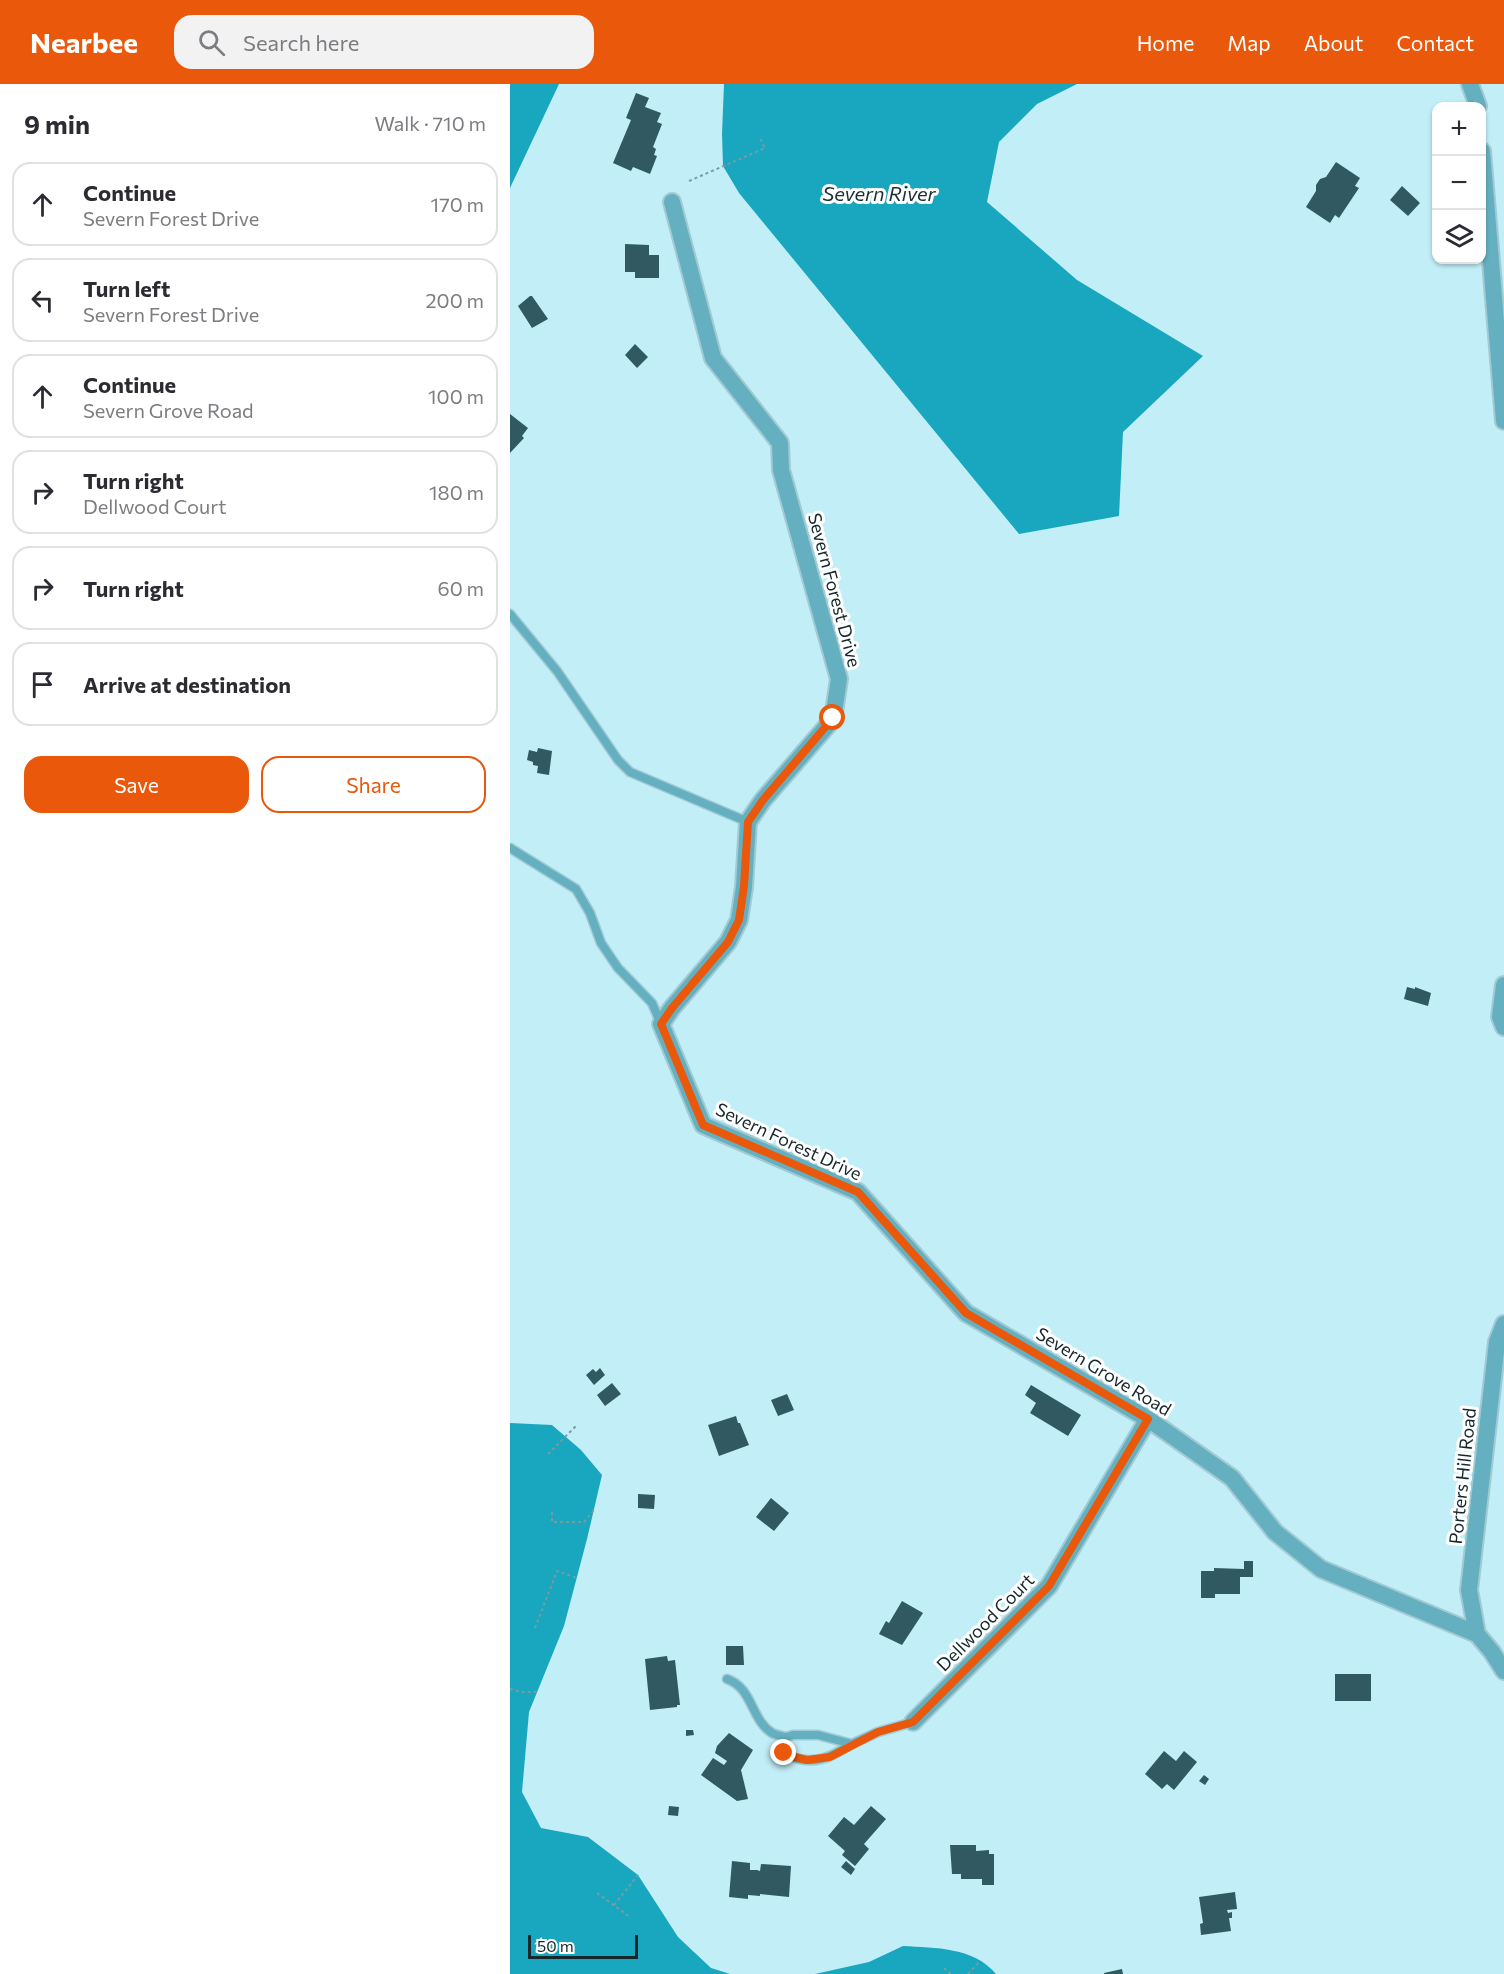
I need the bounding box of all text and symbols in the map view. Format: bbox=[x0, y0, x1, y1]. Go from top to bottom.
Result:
search box bbox=[174, 15, 594, 69]
text: Nearbee bbox=[30, 25, 138, 59]
icon: search bbox=[195, 26, 228, 59]
text: Search here bbox=[243, 29, 359, 56]
text: Home bbox=[1137, 30, 1194, 55]
text: Map bbox=[1227, 30, 1271, 55]
text: About bbox=[1304, 30, 1363, 55]
text: Contact bbox=[1396, 30, 1474, 55]
map controls bbox=[1432, 102, 1486, 264]
button: + bbox=[1432, 102, 1486, 156]
text: 9 min bbox=[24, 108, 90, 139]
text: Walk · 710 m bbox=[374, 111, 486, 135]
button: − bbox=[1432, 156, 1486, 210]
text: Continue bbox=[83, 179, 176, 206]
water label: Severn River bbox=[822, 181, 937, 205]
icon: ahead bbox=[26, 188, 59, 221]
text: 170 m bbox=[431, 192, 484, 216]
text: Severn Forest Drive bbox=[83, 206, 259, 230]
button: layers bbox=[1432, 210, 1486, 264]
text: Turn left bbox=[83, 275, 170, 302]
icon: left bbox=[26, 284, 59, 317]
text: 200 m bbox=[426, 288, 484, 312]
text: Severn Forest Drive bbox=[83, 302, 259, 326]
text: Continue bbox=[83, 371, 176, 398]
icon: ahead bbox=[26, 380, 59, 413]
text: 100 m bbox=[428, 384, 484, 408]
text: Severn Grove Road bbox=[83, 398, 254, 422]
text: Turn right bbox=[83, 467, 184, 494]
icon: right bbox=[26, 476, 59, 509]
text: 180 m bbox=[429, 480, 484, 504]
text: Dellwood Court bbox=[83, 494, 226, 518]
street label: Severn Forest Drive bbox=[804, 511, 866, 669]
icon: right bbox=[26, 572, 59, 605]
text: Turn right bbox=[83, 575, 184, 602]
text: 60 m bbox=[438, 576, 484, 600]
icon: arrive bbox=[26, 668, 59, 701]
text: Arrive at destination bbox=[83, 671, 291, 698]
route start bbox=[819, 704, 845, 730]
button: Save bbox=[24, 756, 249, 813]
button: Share bbox=[261, 756, 486, 813]
street label: Severn Forest Drive bbox=[712, 1097, 866, 1185]
street label: Severn Grove Road bbox=[1033, 1322, 1175, 1420]
street label: Porters Hill Road bbox=[1444, 1407, 1480, 1545]
street label: Dellwood Court bbox=[932, 1569, 1038, 1675]
route end bbox=[770, 1739, 796, 1765]
scale bar bbox=[528, 1932, 638, 1960]
text: 50 m bbox=[537, 1936, 574, 1955]

